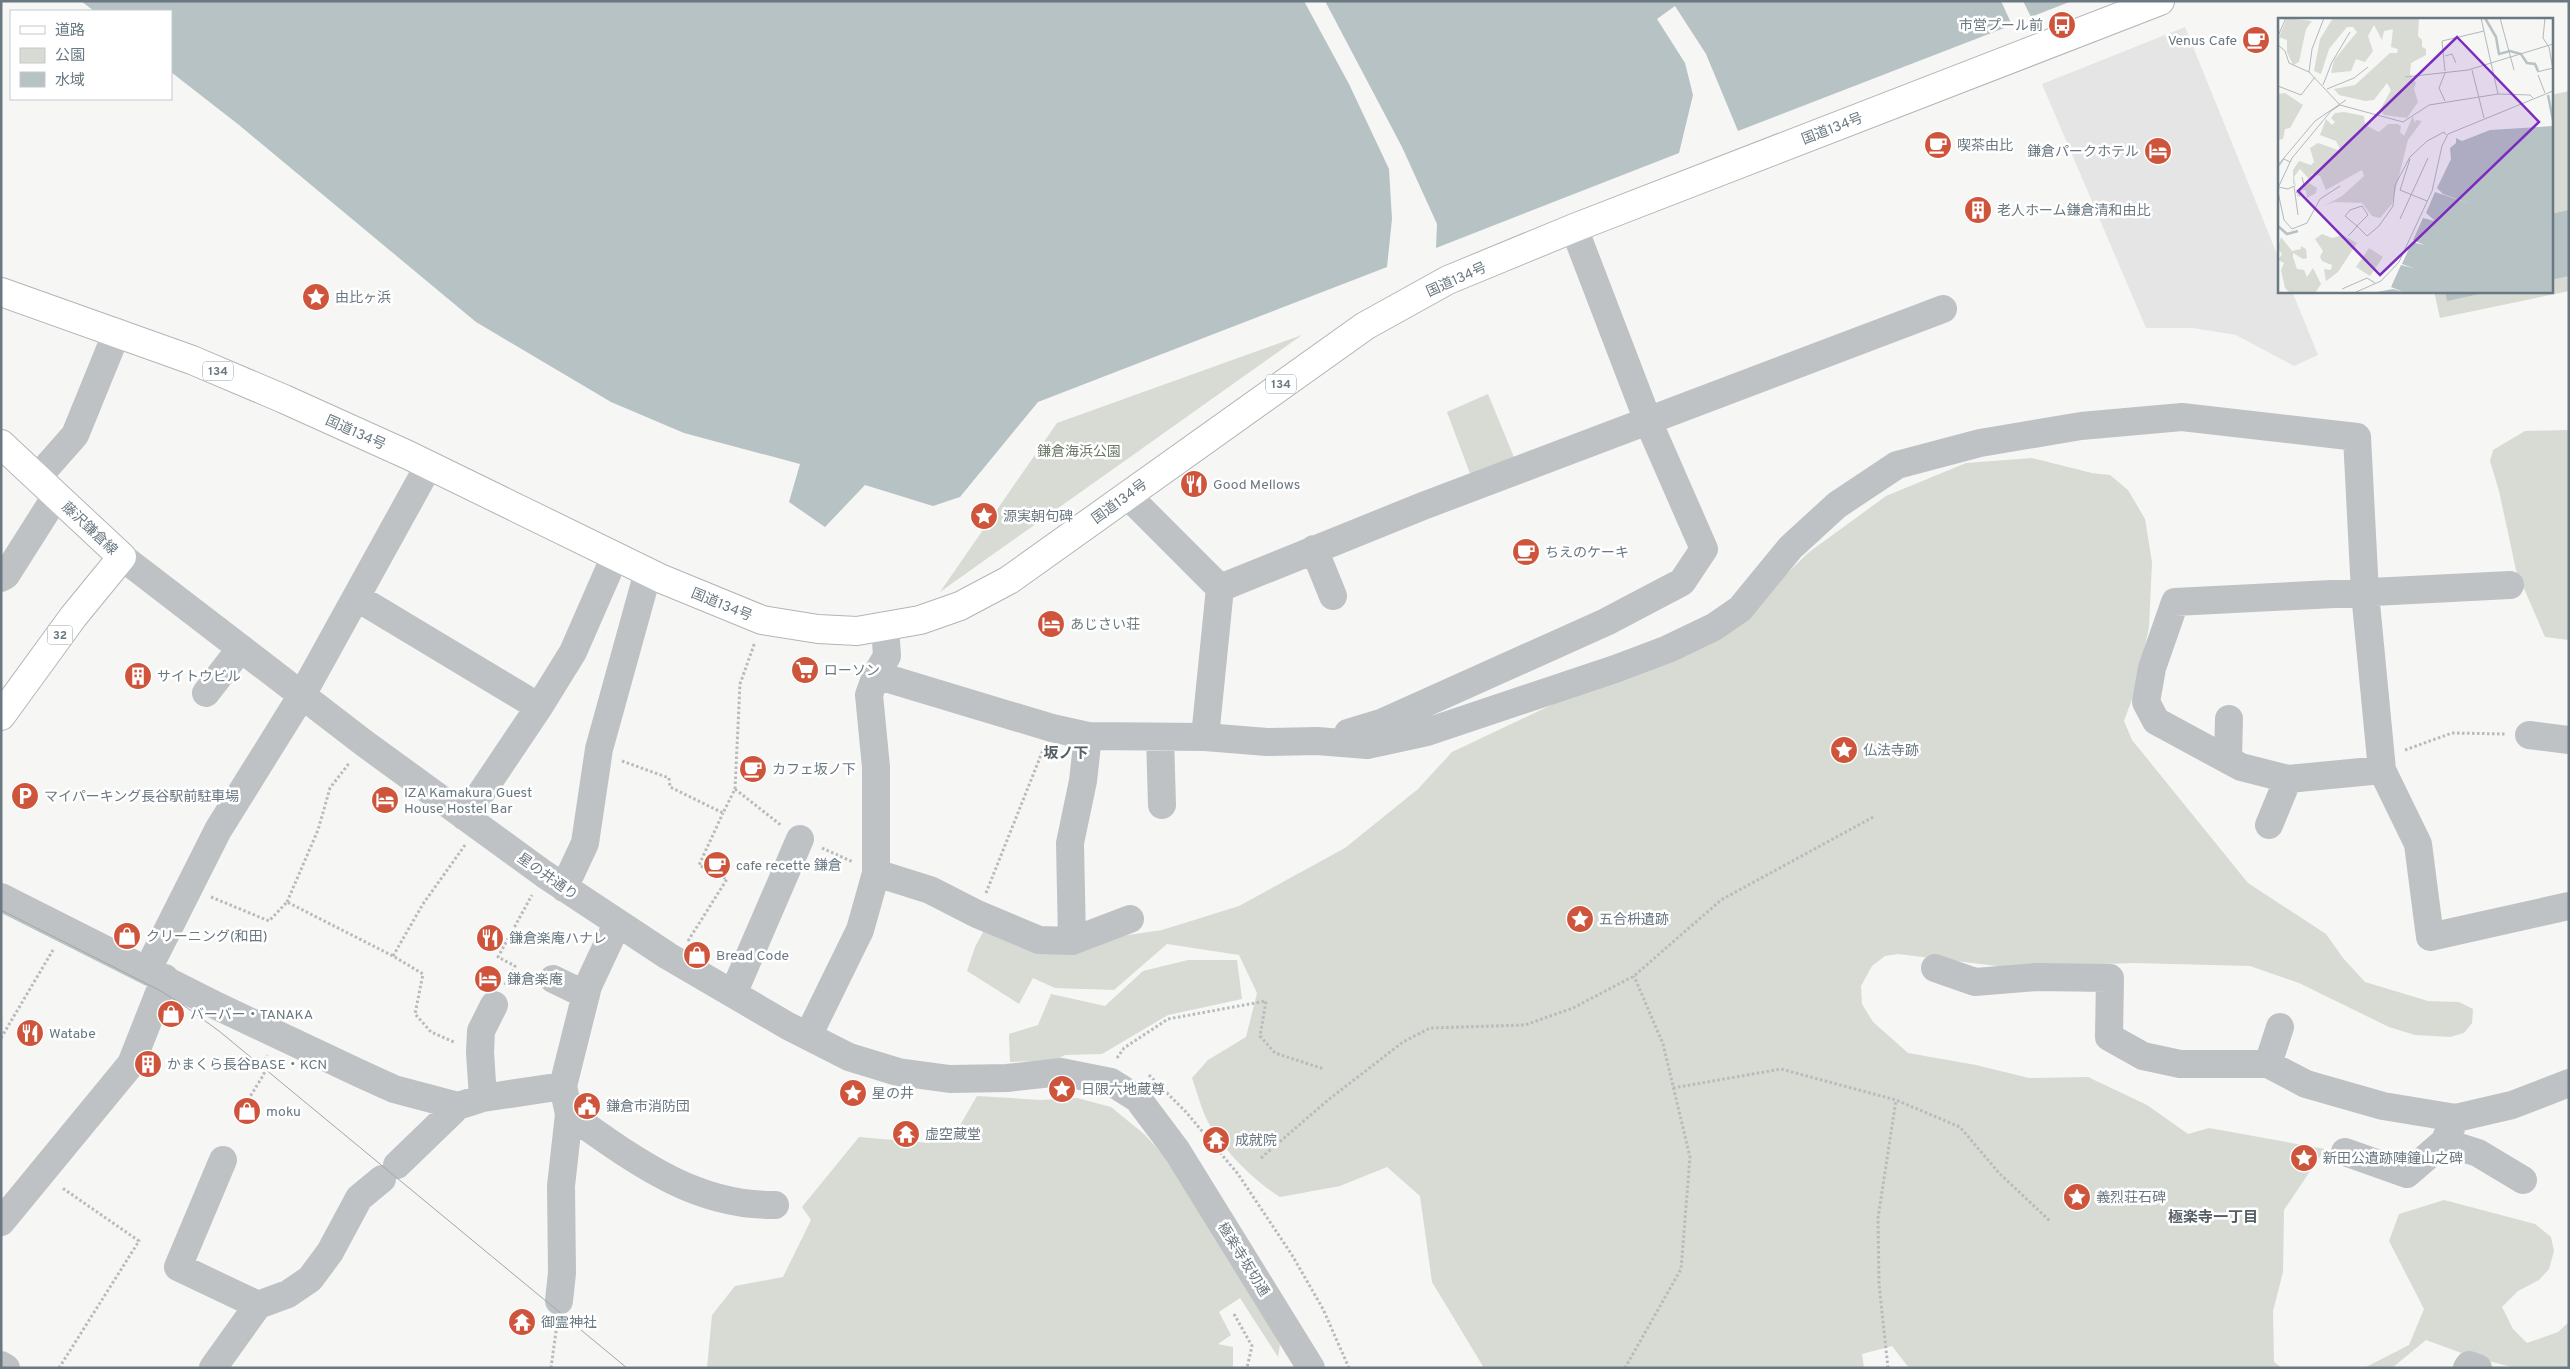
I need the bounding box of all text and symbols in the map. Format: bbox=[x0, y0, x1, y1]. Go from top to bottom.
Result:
legend bbox=[10, 10, 172, 100]
bus stop icon: 市営プール前 bbox=[2047, 10, 2077, 40]
place label: 市営プール前 bbox=[1959, 17, 2043, 35]
inset map bbox=[2278, 18, 2552, 292]
text: 道路 bbox=[55, 22, 85, 41]
cafe icon: Venus Cafe bbox=[2241, 25, 2271, 55]
place label: Venus Cafe bbox=[2168, 33, 2237, 50]
text: 公園 bbox=[55, 47, 85, 66]
text: 水域 bbox=[55, 72, 85, 91]
street label: 国道134号 bbox=[1799, 110, 1866, 149]
cafe icon: 喫茶由比 bbox=[1923, 130, 1953, 160]
hotel icon: 鎌倉パークホテル bbox=[2143, 136, 2173, 166]
place label: 喫茶由比 bbox=[1957, 138, 2013, 155]
place label: 鎌倉パークホテル bbox=[2027, 143, 2139, 161]
building icon: 老人ホーム鎌倉清和由比 bbox=[1963, 195, 1993, 225]
place label: 老人ホーム鎌倉清和由比 bbox=[1997, 202, 2151, 220]
street label: 国道134号 bbox=[1424, 260, 1489, 301]
place icon: 由比ヶ浜 bbox=[301, 282, 331, 312]
place label: 由比ヶ浜 bbox=[335, 290, 391, 307]
road number: 134 bbox=[203, 362, 233, 381]
road number: 134 bbox=[1266, 374, 1296, 394]
street label: 国道134号 bbox=[323, 413, 388, 454]
park label: 鎌倉海浜公園 bbox=[1037, 443, 1121, 461]
restaurant icon: Good Mellows bbox=[1179, 469, 1209, 499]
street label: 国道134号 bbox=[1089, 476, 1151, 528]
place label: Good Mellows bbox=[1213, 477, 1300, 494]
street label: 藤沢鎌倉線 bbox=[58, 498, 121, 559]
place icon: 源実朝句碑 bbox=[969, 501, 999, 531]
place label: 源実朝句碑 bbox=[1003, 509, 1073, 526]
cafe icon: ちえのケーキ bbox=[1511, 537, 1541, 567]
place label: ちえのケーキ bbox=[1545, 545, 1629, 562]
street label: 国道134号 bbox=[688, 585, 754, 625]
hotel icon: あじさい荘 bbox=[1036, 609, 1066, 639]
place label: あじさい荘 bbox=[1070, 617, 1140, 634]
road number: 32 bbox=[48, 626, 72, 644]
supermarket icon: ローソン bbox=[790, 655, 820, 685]
building icon: サイトウビル bbox=[123, 661, 153, 691]
place label: ローソン bbox=[824, 663, 880, 680]
place label: サイトウビル bbox=[157, 669, 241, 686]
place icon: 仏法寺跡 bbox=[1829, 735, 1859, 765]
place label: 仏法寺跡 bbox=[1863, 743, 1919, 760]
district label: 坂ノ下 bbox=[1043, 745, 1089, 764]
cafe icon: カフェ坂ノ下 bbox=[738, 754, 768, 784]
place label: カフェ坂ノ下 bbox=[772, 762, 856, 779]
parking icon: マイパーキング長谷駅前駐車場 bbox=[10, 781, 40, 811]
hotel icon: IZA Kamakura Guest House Hostel Bar bbox=[370, 785, 400, 815]
place label: IZA Kamakura Guest House Hostel Bar bbox=[404, 785, 532, 818]
place label: マイパーキング長谷駅前駐車場 bbox=[44, 788, 239, 806]
street label: 星の井通り bbox=[514, 849, 581, 904]
cafe icon: cafe recette 鎌倉 bbox=[702, 850, 732, 880]
place label: cafe recette 鎌倉 bbox=[736, 857, 842, 875]
place icon: 五合枡遺跡 bbox=[1565, 904, 1595, 934]
place label: 五合枡遺跡 bbox=[1599, 912, 1669, 929]
shop icon: クリーニング(和田) bbox=[112, 921, 142, 951]
restaurant icon: 鎌倉楽庵ハナレ bbox=[475, 923, 505, 953]
place label: クリーニング(和田) bbox=[146, 929, 268, 946]
place label: 鎌倉楽庵ハナレ bbox=[509, 930, 607, 948]
shop icon: Bread Code bbox=[682, 940, 712, 970]
place label: Bread Code bbox=[716, 948, 789, 965]
hotel icon: 鎌倉楽庵 bbox=[473, 964, 503, 994]
place label: 鎌倉楽庵 bbox=[507, 971, 563, 989]
shop icon: バーバー・TANAKA bbox=[156, 999, 186, 1029]
place label: バーバー・TANAKA bbox=[190, 1007, 313, 1024]
restaurant icon: Watabe bbox=[15, 1018, 45, 1048]
place label: Watabe bbox=[49, 1026, 96, 1043]
building icon: かまくら長谷BASE・KCN bbox=[133, 1049, 163, 1079]
place label: かまくら長谷BASE・KCN bbox=[167, 1057, 327, 1074]
place icon: 日限六地蔵尊 bbox=[1047, 1074, 1077, 1104]
place icon: 星の井 bbox=[838, 1078, 868, 1108]
place label: 日限六地蔵尊 bbox=[1081, 1082, 1165, 1099]
place label: 星の井 bbox=[872, 1085, 914, 1103]
public building icon: 鎌倉市消防団 bbox=[572, 1091, 602, 1121]
shop icon: moku bbox=[232, 1096, 262, 1126]
place label: 鎌倉市消防団 bbox=[606, 1098, 690, 1116]
place label: moku bbox=[266, 1104, 301, 1121]
temple icon: 虚空蔵堂 bbox=[891, 1119, 921, 1149]
temple icon: 成就院 bbox=[1201, 1125, 1231, 1155]
place label: 虚空蔵堂 bbox=[925, 1127, 981, 1144]
place label: 成就院 bbox=[1235, 1132, 1277, 1150]
place icon: 新田公遺跡陣鐘山之碑 bbox=[2289, 1143, 2319, 1173]
place label: 新田公遺跡陣鐘山之碑 bbox=[2323, 1150, 2463, 1168]
place icon: 義烈荘石碑 bbox=[2062, 1182, 2092, 1212]
place label: 義烈荘石碑 bbox=[2096, 1190, 2166, 1207]
district label: 極楽寺一丁目 bbox=[2168, 1209, 2258, 1228]
street label: 極楽寺坂切通 bbox=[1213, 1220, 1272, 1300]
temple icon: 御霊神社 bbox=[507, 1307, 537, 1337]
place label: 御霊神社 bbox=[541, 1315, 597, 1332]

